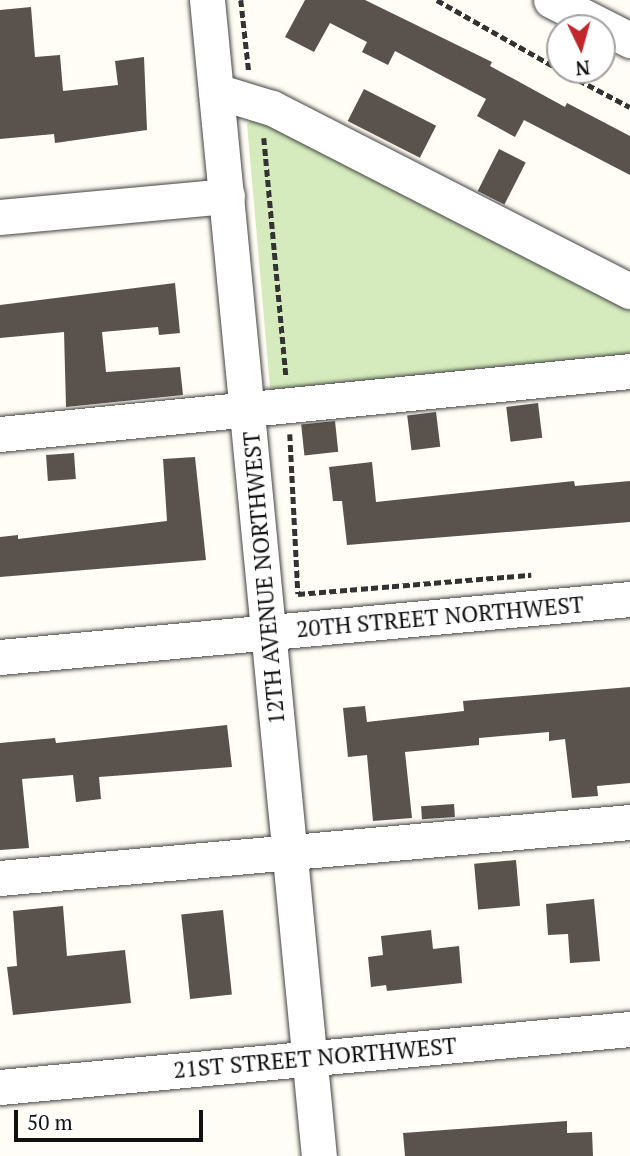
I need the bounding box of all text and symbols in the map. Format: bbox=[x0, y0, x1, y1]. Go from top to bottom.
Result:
north arrow bbox=[546, 14, 616, 84]
text: N bbox=[574, 55, 591, 82]
street label: 12TH AVENUE NORTHWEST bbox=[237, 430, 291, 726]
street label: 20TH STREET NORTHWEST bbox=[295, 591, 585, 643]
street label: 21ST STREET NORTHWEST bbox=[172, 1032, 458, 1084]
scale bar bbox=[18, 1096, 206, 1140]
text: 50 m bbox=[27, 1108, 73, 1136]

